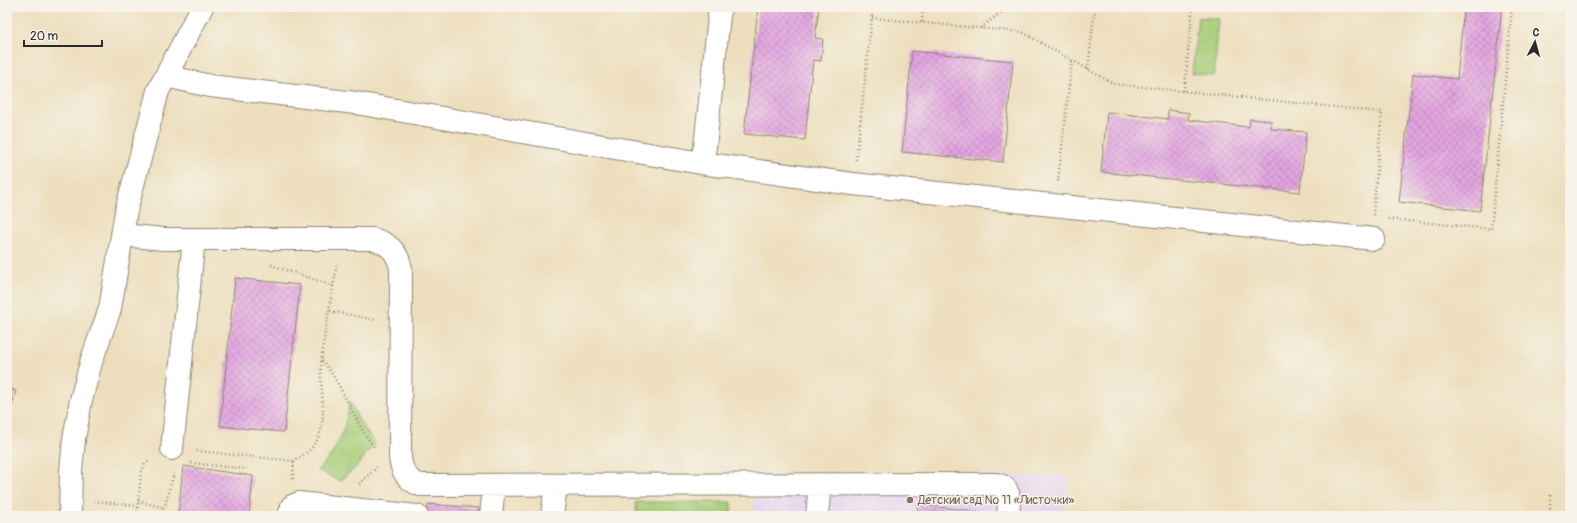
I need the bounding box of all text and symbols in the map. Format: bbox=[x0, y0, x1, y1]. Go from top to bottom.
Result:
scale bar bbox=[24, 22, 102, 48]
north arrow bbox=[1515, 22, 1555, 62]
text: С bbox=[1532, 26, 1540, 39]
text: 20 m bbox=[30, 29, 59, 44]
place label: Детский сад № 11 «Листочки» bbox=[917, 493, 1074, 508]
marker: Детский сад № 11 «Листочки» bbox=[905, 495, 915, 505]

